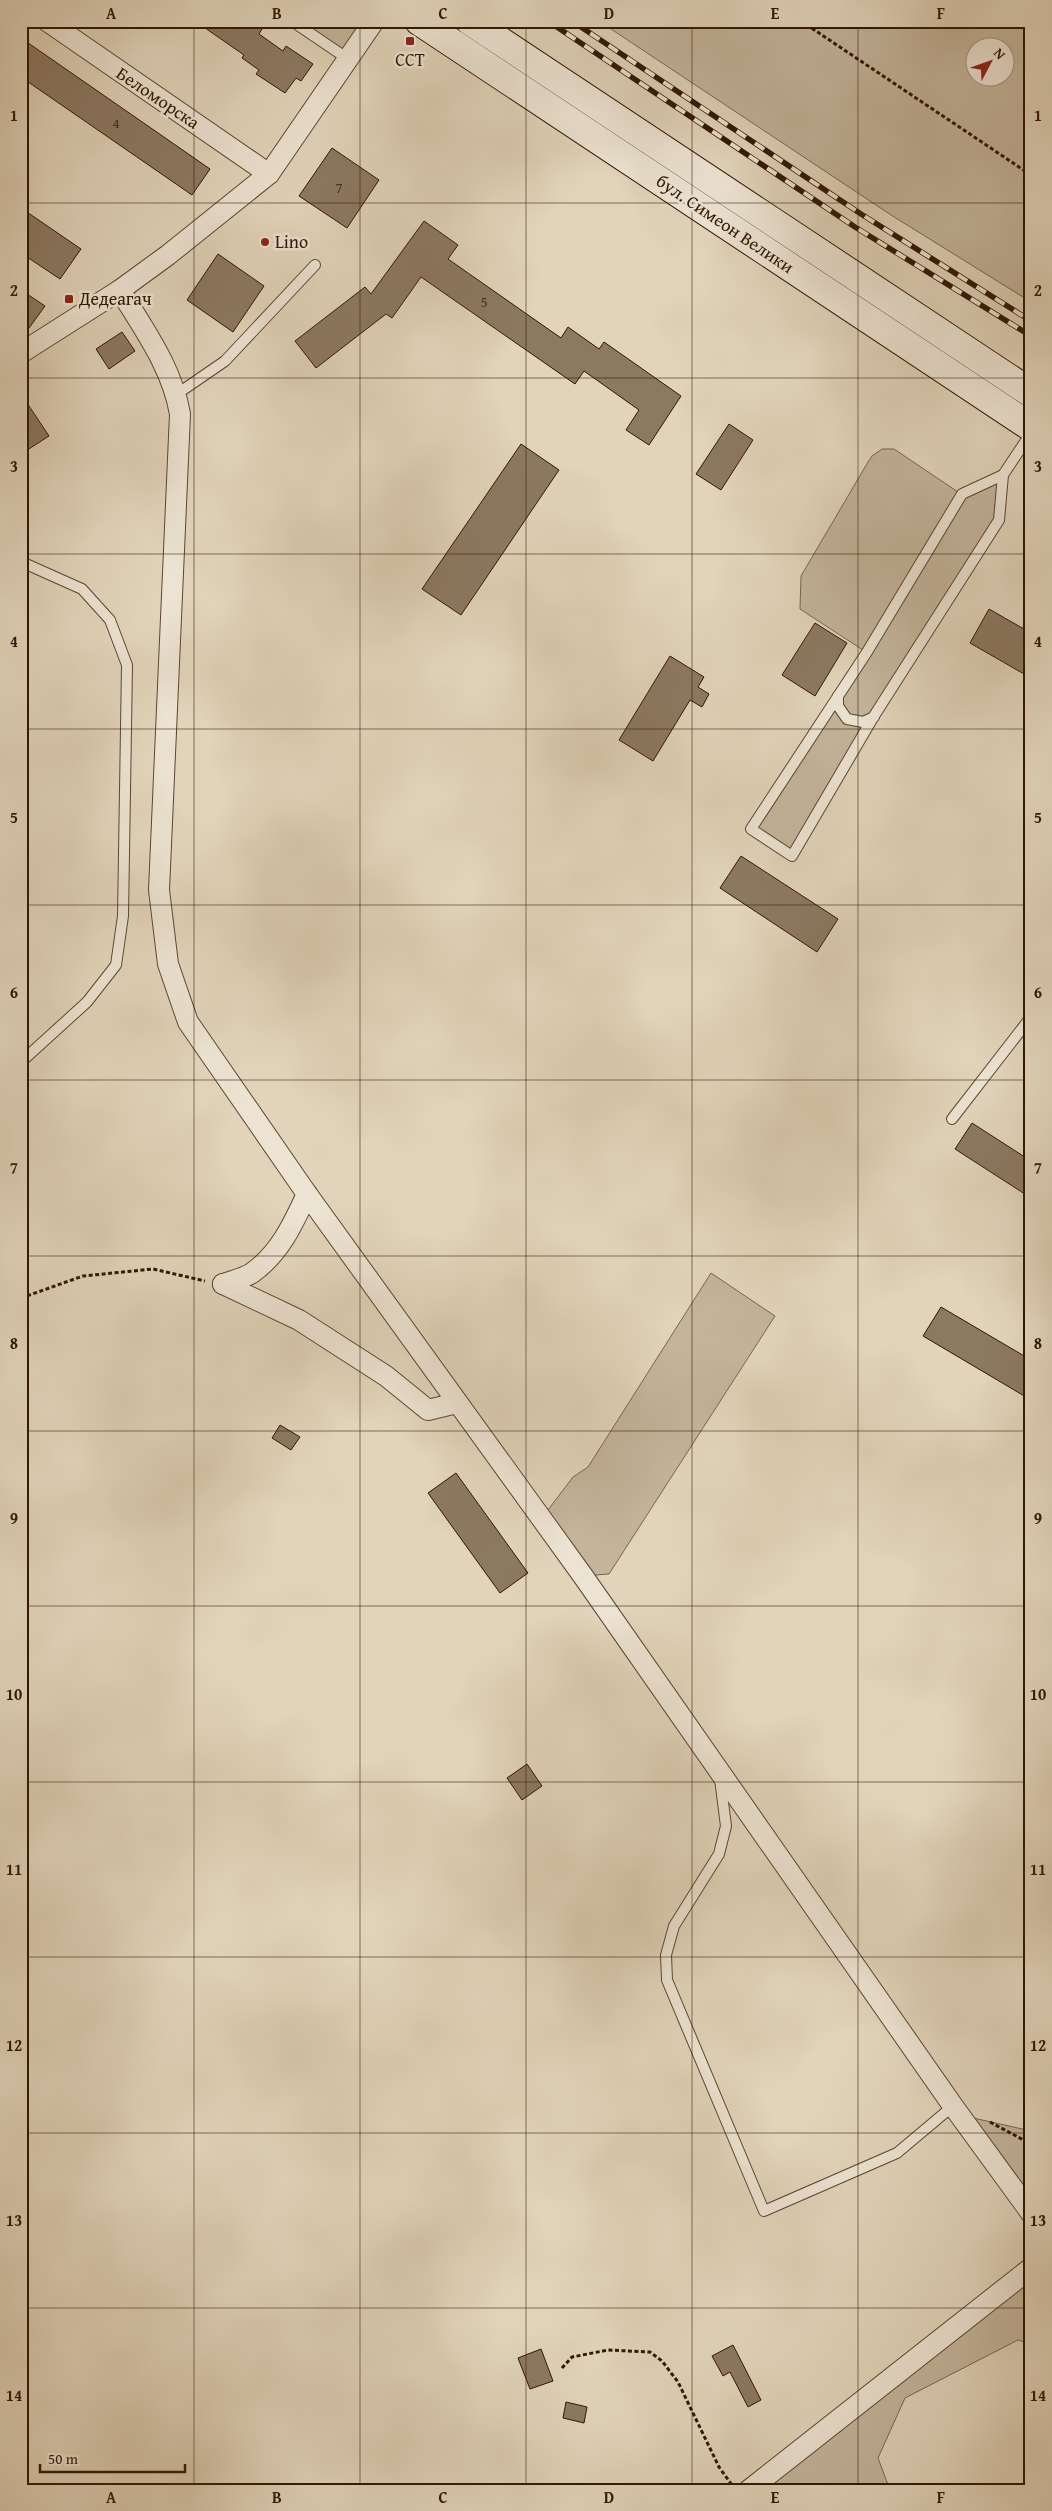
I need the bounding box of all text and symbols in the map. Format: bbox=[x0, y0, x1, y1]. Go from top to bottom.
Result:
text: A bbox=[106, 1, 117, 25]
text: B bbox=[272, 1, 282, 25]
text: C bbox=[438, 1, 448, 25]
text: D bbox=[604, 1, 614, 25]
text: E bbox=[771, 1, 780, 25]
text: F bbox=[937, 1, 945, 25]
marker: ССТ bbox=[404, 35, 416, 47]
north arrow bbox=[964, 38, 1014, 88]
text: N bbox=[989, 43, 1011, 64]
place label: ССТ bbox=[395, 46, 425, 73]
street label: Беломорска bbox=[111, 60, 206, 136]
text: 1 bbox=[10, 103, 18, 127]
text: 1 bbox=[1034, 103, 1042, 127]
house number: 4 bbox=[112, 112, 120, 133]
street label: бул. Симеон Велики bbox=[651, 167, 800, 280]
house number: 7 bbox=[335, 177, 343, 198]
place label: Lino bbox=[275, 228, 308, 255]
marker: Lino bbox=[259, 236, 271, 248]
text: 2 bbox=[10, 278, 18, 302]
text: 2 bbox=[1034, 278, 1042, 302]
place label: Дедеагач bbox=[78, 285, 152, 312]
house number: 5 bbox=[480, 291, 488, 312]
marker: Дедеагач bbox=[63, 293, 75, 305]
text: 3 bbox=[10, 454, 18, 478]
text: 3 bbox=[1034, 454, 1042, 478]
text: 4 bbox=[10, 629, 18, 653]
text: 4 bbox=[1034, 629, 1042, 653]
text: 5 bbox=[10, 805, 18, 829]
text: 5 bbox=[1034, 805, 1042, 829]
text: 6 bbox=[10, 980, 18, 1004]
text: 6 bbox=[1034, 980, 1042, 1004]
text: 7 bbox=[10, 1155, 18, 1179]
text: 7 bbox=[1034, 1155, 1042, 1179]
text: 8 bbox=[10, 1331, 18, 1355]
text: 8 bbox=[1034, 1331, 1042, 1355]
text: 9 bbox=[10, 1506, 18, 1530]
text: 9 bbox=[1034, 1506, 1042, 1530]
text: 10 bbox=[6, 1682, 22, 1706]
text: 10 bbox=[1030, 1682, 1046, 1706]
text: 11 bbox=[6, 1857, 22, 1881]
text: 11 bbox=[1030, 1857, 1046, 1881]
text: 12 bbox=[6, 2033, 22, 2057]
text: 12 bbox=[1030, 2033, 1046, 2057]
text: 13 bbox=[6, 2208, 22, 2232]
text: 13 bbox=[1030, 2208, 1046, 2232]
text: 14 bbox=[6, 2383, 22, 2407]
text: 14 bbox=[1030, 2383, 1046, 2407]
scale bar bbox=[40, 2441, 185, 2473]
text: 50 m bbox=[48, 2448, 79, 2469]
text: A bbox=[106, 2485, 117, 2509]
text: B bbox=[272, 2485, 282, 2509]
text: C bbox=[438, 2485, 448, 2509]
text: D bbox=[604, 2485, 614, 2509]
text: E bbox=[771, 2485, 780, 2509]
text: F bbox=[937, 2485, 945, 2509]

